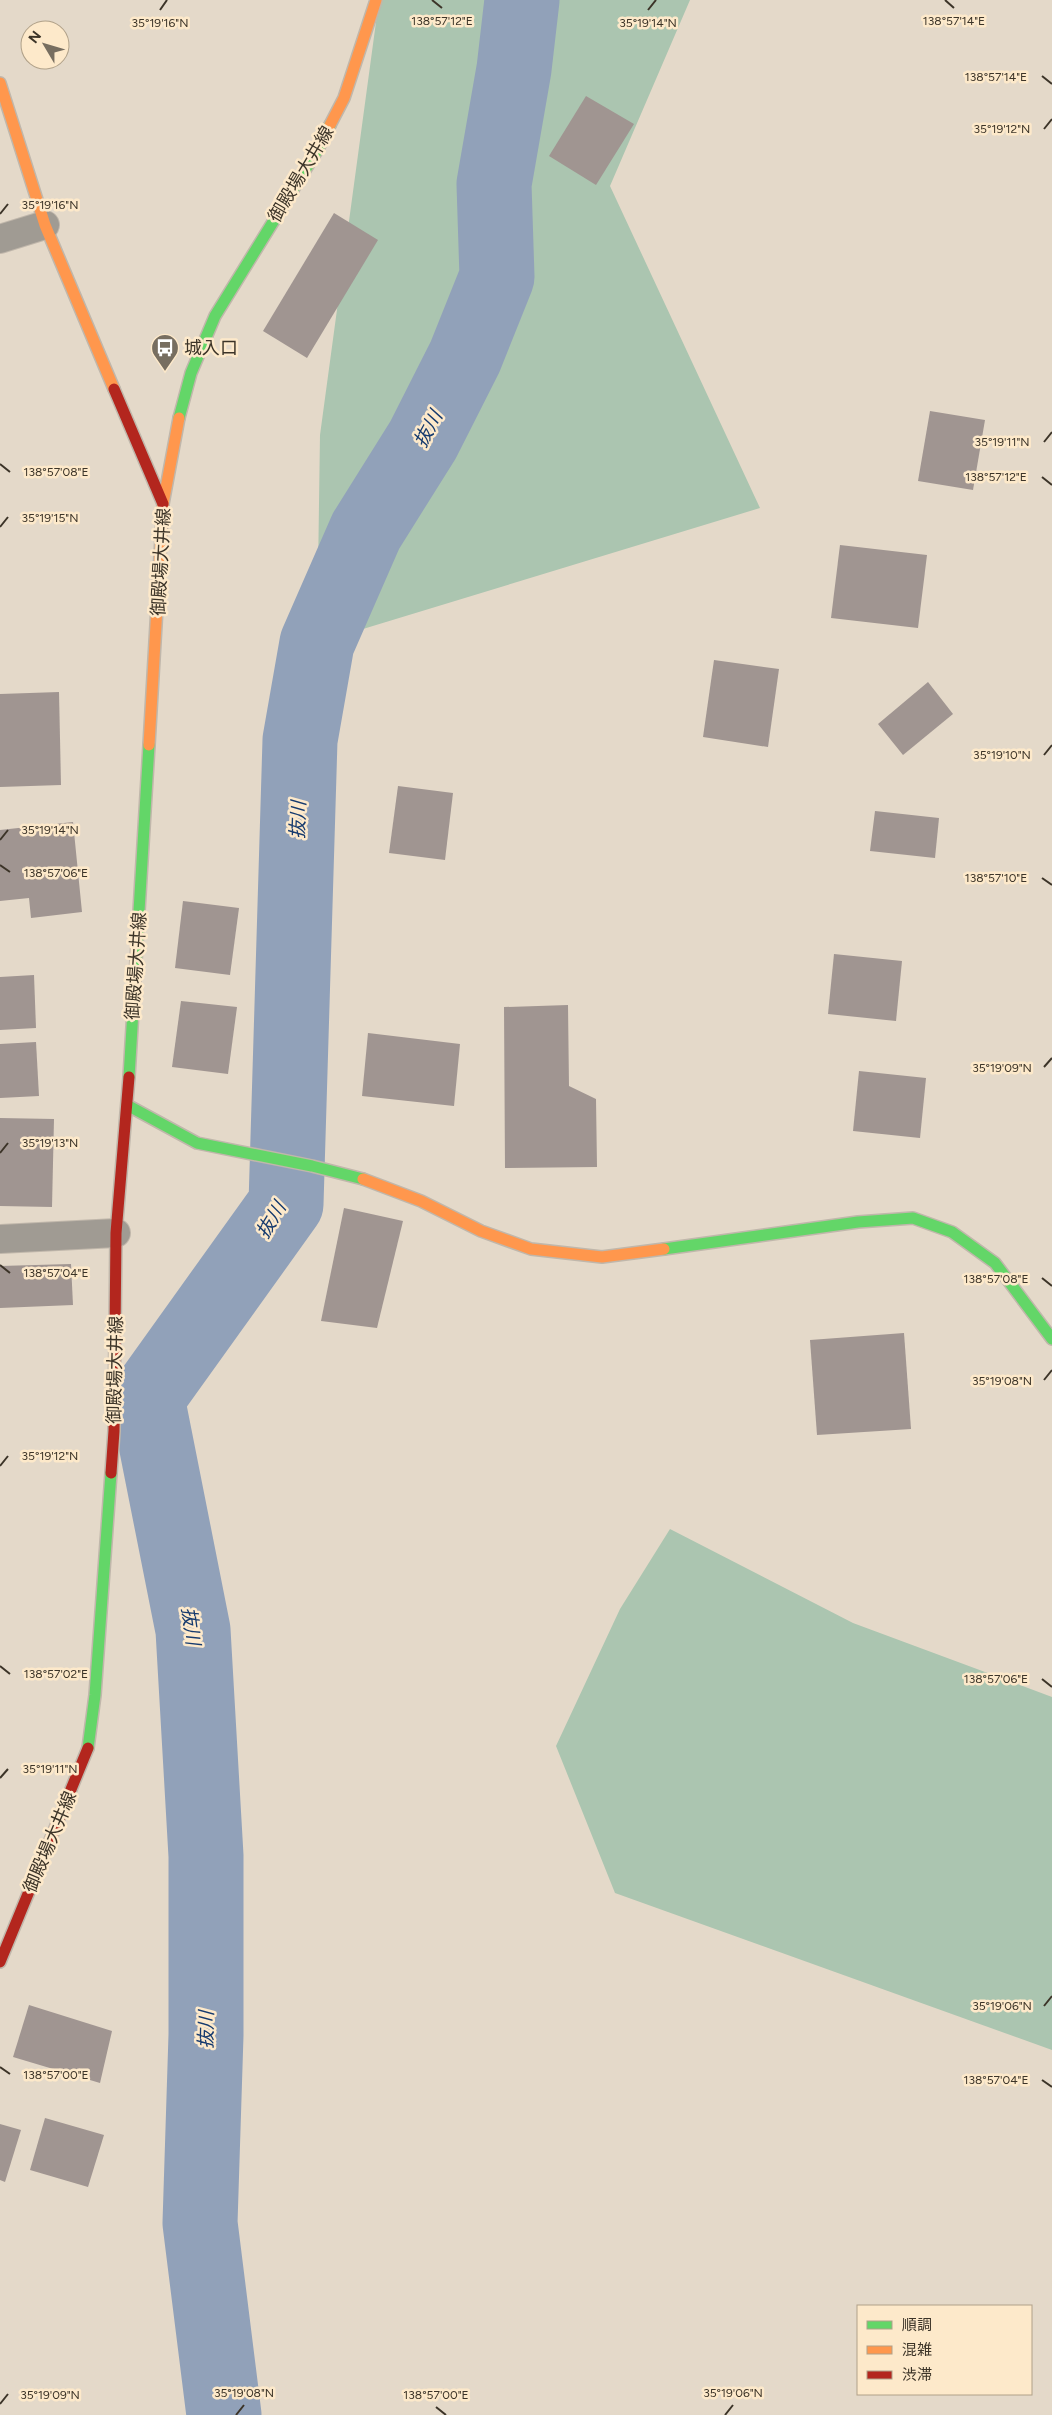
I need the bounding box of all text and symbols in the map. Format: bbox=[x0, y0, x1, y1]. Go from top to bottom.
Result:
text: 138°57'12"E bbox=[411, 14, 473, 28]
text: 138°57'14"E bbox=[923, 14, 985, 28]
text: 35°19'16"N bbox=[132, 16, 188, 30]
text: 35°19'14"N bbox=[619, 16, 677, 30]
north arrow bbox=[20, 20, 70, 70]
text: N bbox=[25, 28, 45, 47]
text: 138°57'14"E bbox=[965, 70, 1027, 84]
street label: 御殿場大井線 bbox=[264, 122, 338, 226]
text: 35°19'12"N bbox=[974, 122, 1030, 136]
text: 35°19'16"N bbox=[22, 198, 78, 212]
bus stop icon: 城入口 bbox=[150, 333, 180, 372]
place label: 城入口 bbox=[184, 337, 238, 359]
water label: 抜川 bbox=[409, 405, 448, 451]
text: 35°19'11"N bbox=[974, 435, 1030, 449]
text: 138°57'08"E bbox=[23, 465, 89, 479]
text: 138°57'12"E bbox=[965, 470, 1027, 484]
street label: 御殿場大井線 bbox=[147, 507, 175, 617]
text: 35°19'15"N bbox=[22, 511, 79, 525]
text: 35°19'10"N bbox=[973, 748, 1031, 762]
water label: 抜川 bbox=[286, 799, 310, 839]
text: 35°19'14"N bbox=[21, 823, 79, 837]
text: 138°57'06"E bbox=[24, 866, 88, 880]
text: 138°57'10"E bbox=[965, 871, 1027, 885]
street label: 御殿場大井線 bbox=[121, 911, 151, 1021]
text: 35°19'09"N bbox=[972, 1061, 1032, 1075]
text: 35°19'13"N bbox=[22, 1136, 78, 1150]
water label: 抜川 bbox=[251, 1196, 292, 1242]
text: 138°57'04"E bbox=[23, 1266, 89, 1280]
text: 138°57'08"E bbox=[963, 1272, 1029, 1286]
street label: 御殿場大井線 bbox=[103, 1316, 127, 1424]
text: 35°19'08"N bbox=[972, 1374, 1032, 1388]
text: 35°19'12"N bbox=[22, 1449, 78, 1463]
water label: 抜川 bbox=[177, 1606, 205, 1648]
text: 138°57'02"E bbox=[24, 1667, 88, 1681]
text: 138°57'06"E bbox=[964, 1672, 1028, 1686]
text: 35°19'11"N bbox=[22, 1762, 78, 1776]
street label: 御殿場大井線 bbox=[19, 1788, 81, 1896]
text: 35°19'06"N bbox=[972, 1999, 1032, 2013]
water label: 抜川 bbox=[194, 2009, 218, 2049]
text: 138°57'00"E bbox=[23, 2068, 89, 2082]
text: 138°57'04"E bbox=[963, 2073, 1029, 2087]
legend bbox=[857, 2305, 1032, 2395]
text: 順調 bbox=[902, 2316, 932, 2334]
text: 混雑 bbox=[902, 2341, 932, 2359]
text: 渋滞 bbox=[902, 2366, 932, 2384]
text: 35°19'08"N bbox=[214, 2386, 274, 2400]
text: 35°19'06"N bbox=[703, 2386, 763, 2400]
text: 35°19'09"N bbox=[20, 2388, 80, 2402]
text: 138°57'00"E bbox=[403, 2388, 469, 2402]

